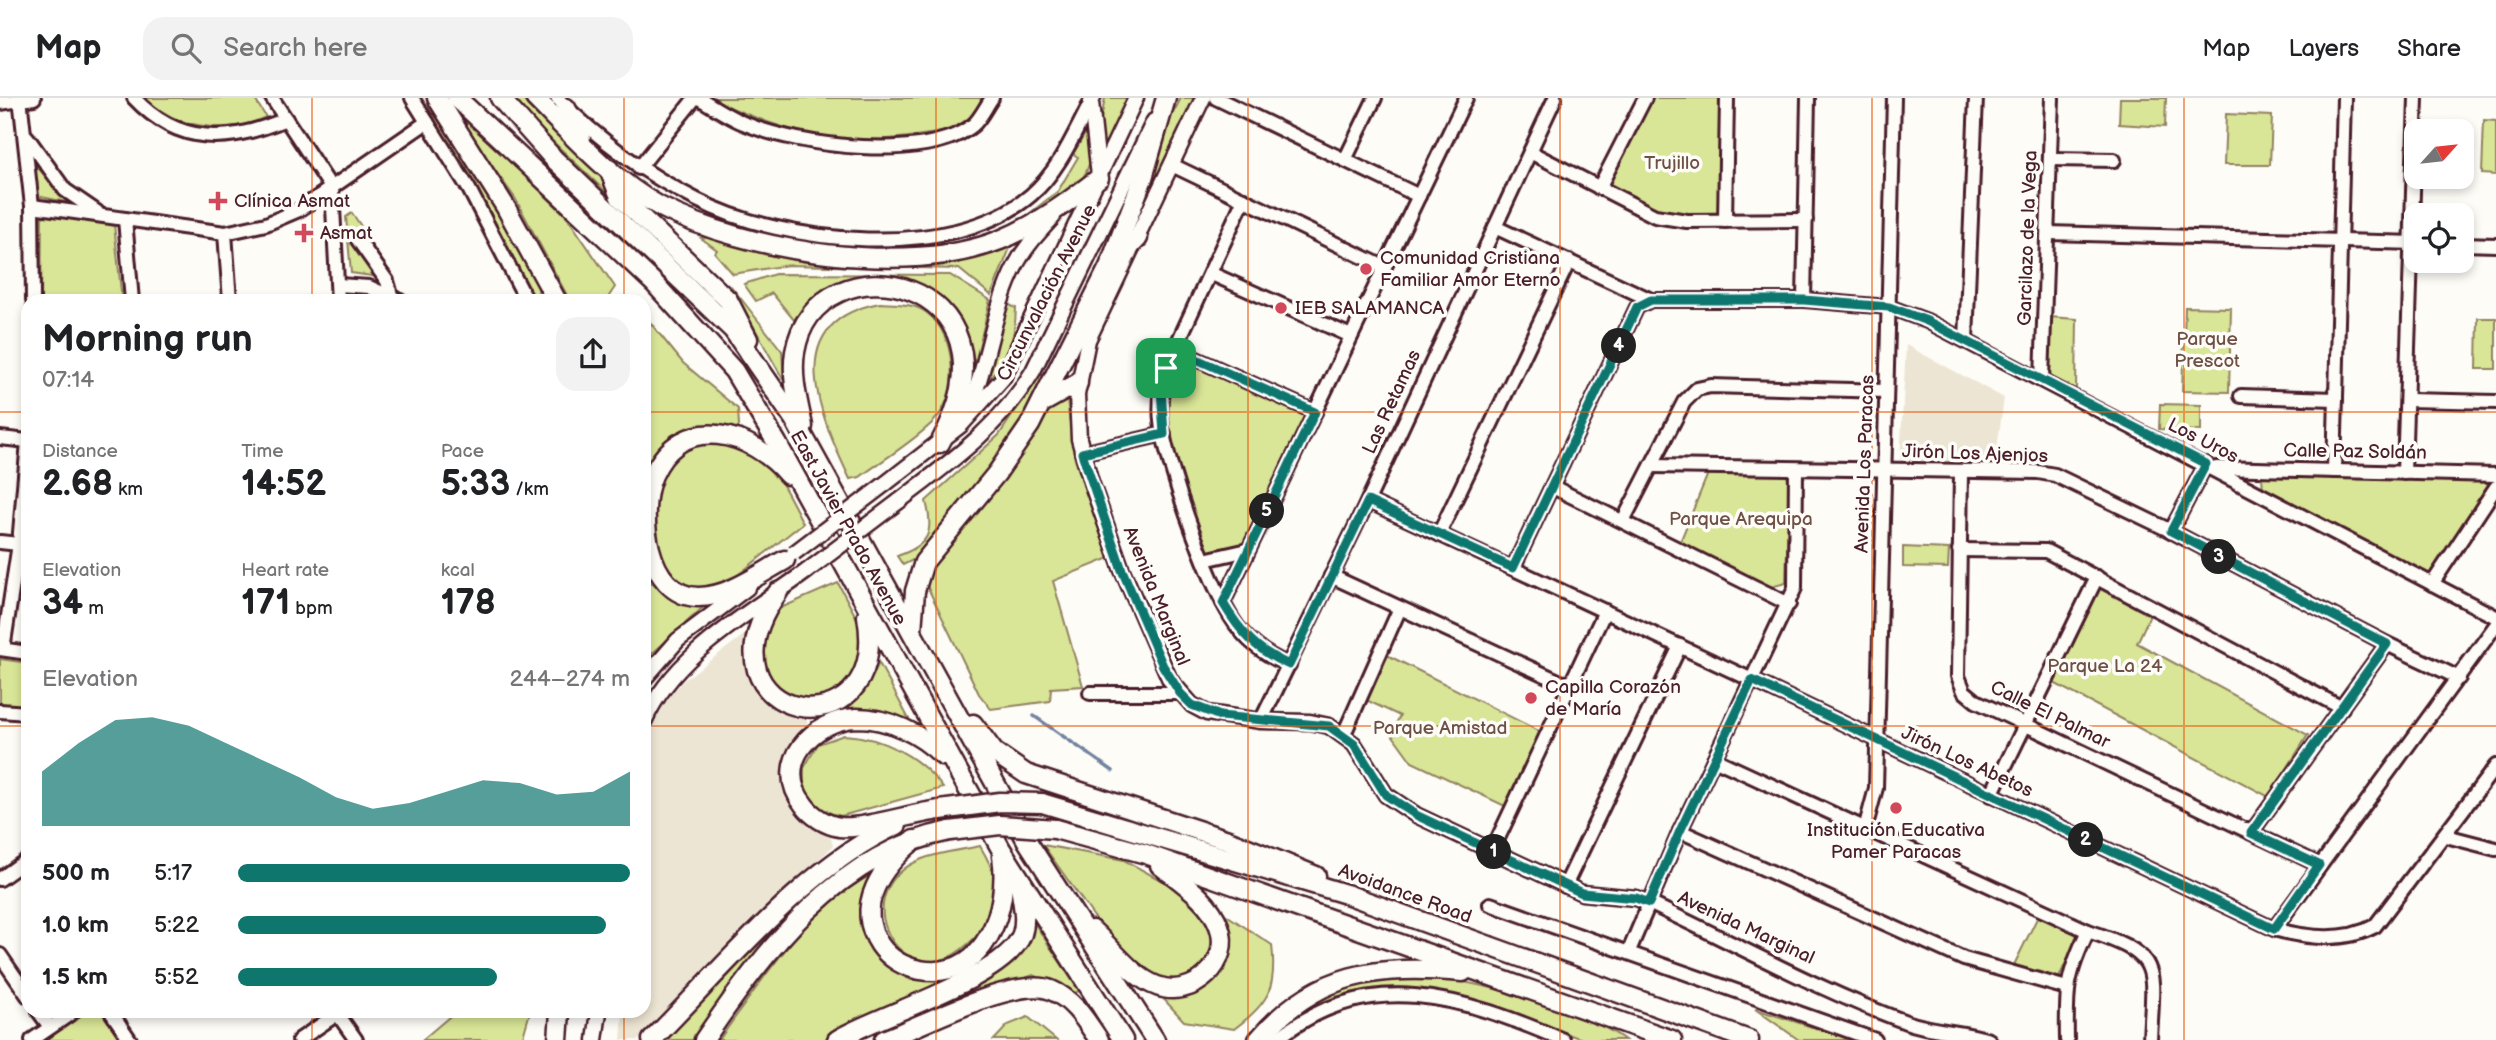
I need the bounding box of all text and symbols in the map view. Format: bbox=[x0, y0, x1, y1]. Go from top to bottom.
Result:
search box bbox=[143, 17, 633, 80]
text: Map bbox=[35, 28, 101, 68]
icon: search bbox=[167, 29, 205, 67]
text: Search here bbox=[223, 33, 367, 64]
text: Map bbox=[2202, 34, 2250, 63]
text: Layers bbox=[2288, 34, 2359, 63]
text: Share bbox=[2397, 34, 2461, 63]
north arrow bbox=[2404, 119, 2474, 189]
map controls bbox=[2404, 119, 2474, 273]
street label: Garcilazo de la Vega bbox=[2013, 150, 2043, 326]
park label: Trujillo bbox=[1644, 152, 1700, 175]
place label: Clínica Asmat bbox=[234, 190, 350, 213]
marker: Clínica Asmat bbox=[208, 191, 228, 211]
street label: Circunvalación Avenue bbox=[992, 201, 1102, 385]
button: locate bbox=[2404, 203, 2474, 273]
place label: Asmat bbox=[320, 222, 373, 245]
marker: Asmat bbox=[294, 223, 314, 243]
place label: Comunidad Cristiana Familiar Amor Eterno bbox=[1380, 247, 1561, 292]
marker: Comunidad Cristiana Familiar Amor Eterno bbox=[1358, 261, 1374, 277]
place label: IEB SALAMANCA bbox=[1295, 297, 1445, 320]
marker: IEB SALAMANCA bbox=[1273, 300, 1289, 316]
text: Morning run bbox=[42, 317, 253, 362]
button: share bbox=[556, 317, 630, 391]
pin: 4 bbox=[1602, 328, 1636, 364]
park label: Parque Prescot bbox=[2174, 328, 2240, 373]
text: 4 bbox=[1613, 334, 1624, 357]
pin bbox=[1136, 338, 1196, 398]
street label: Las Retamas bbox=[1358, 346, 1426, 458]
icon: arrive bbox=[1147, 349, 1185, 387]
text: 07:14 bbox=[42, 366, 94, 394]
street label: Avenida Los Paracas bbox=[1850, 374, 1880, 554]
street label: Los Uros bbox=[2164, 413, 2242, 469]
street label: East Javier Prado Avenue bbox=[785, 426, 911, 630]
street label: Calle Paz Soldán bbox=[2283, 439, 2427, 465]
text: Distance bbox=[42, 440, 118, 463]
text: Time bbox=[241, 440, 283, 463]
text: Pace bbox=[441, 440, 484, 463]
street label: Jirón Los Ajenjos bbox=[1901, 440, 2049, 468]
text: 2.68 bbox=[42, 463, 113, 506]
text: 14:52 bbox=[241, 463, 326, 506]
text: 5:33 bbox=[441, 463, 510, 506]
text: km bbox=[113, 478, 143, 501]
text: /km bbox=[510, 478, 549, 501]
pin: 5 bbox=[1250, 494, 1284, 528]
text: 5 bbox=[1261, 499, 1272, 522]
park label: Parque Arequipa bbox=[1669, 508, 1813, 531]
street label: Avenida Marginal bbox=[1118, 523, 1194, 669]
pin: 3 bbox=[2202, 540, 2236, 574]
text: 3 bbox=[2213, 545, 2224, 568]
text: Elevation bbox=[42, 559, 121, 582]
text: Heart rate bbox=[241, 559, 329, 582]
text: kcal bbox=[441, 559, 475, 582]
text: 34 bbox=[42, 582, 83, 625]
text: 171 bbox=[241, 582, 290, 625]
text: 178 bbox=[441, 582, 496, 625]
text: m bbox=[83, 597, 104, 620]
text: bpm bbox=[290, 597, 333, 620]
park label: Parque La 24 bbox=[2047, 655, 2163, 678]
text: Elevation bbox=[42, 665, 138, 693]
text: 244–274 m bbox=[509, 665, 630, 693]
place label: Capilla Corazón de María bbox=[1545, 676, 1681, 721]
street label: Calle El Palmar bbox=[1986, 676, 2115, 754]
marker: Capilla Corazón de María bbox=[1523, 690, 1539, 706]
park label: Parque Amistad bbox=[1373, 717, 1507, 740]
street label: Jirón Los Abetos bbox=[1898, 721, 2036, 803]
marker: Institución Educativa Pamer Paracas bbox=[1888, 800, 1904, 816]
place label: Institución Educativa Pamer Paracas bbox=[1807, 819, 1985, 864]
pin: 2 bbox=[2068, 822, 2104, 858]
text: 2 bbox=[2080, 828, 2091, 851]
pin: 1 bbox=[1476, 834, 1512, 870]
text: 1 bbox=[1490, 840, 1498, 863]
text: 500 m bbox=[42, 859, 110, 887]
text: 5:17 bbox=[154, 859, 192, 887]
street label: Avoidance Road bbox=[1335, 859, 1475, 929]
street label: Avenida Marginal bbox=[1674, 886, 1818, 970]
text: 1.0 km bbox=[42, 911, 109, 939]
text: 5:22 bbox=[154, 911, 199, 939]
text: 1.5 km bbox=[42, 963, 108, 991]
text: 5:52 bbox=[154, 963, 199, 991]

